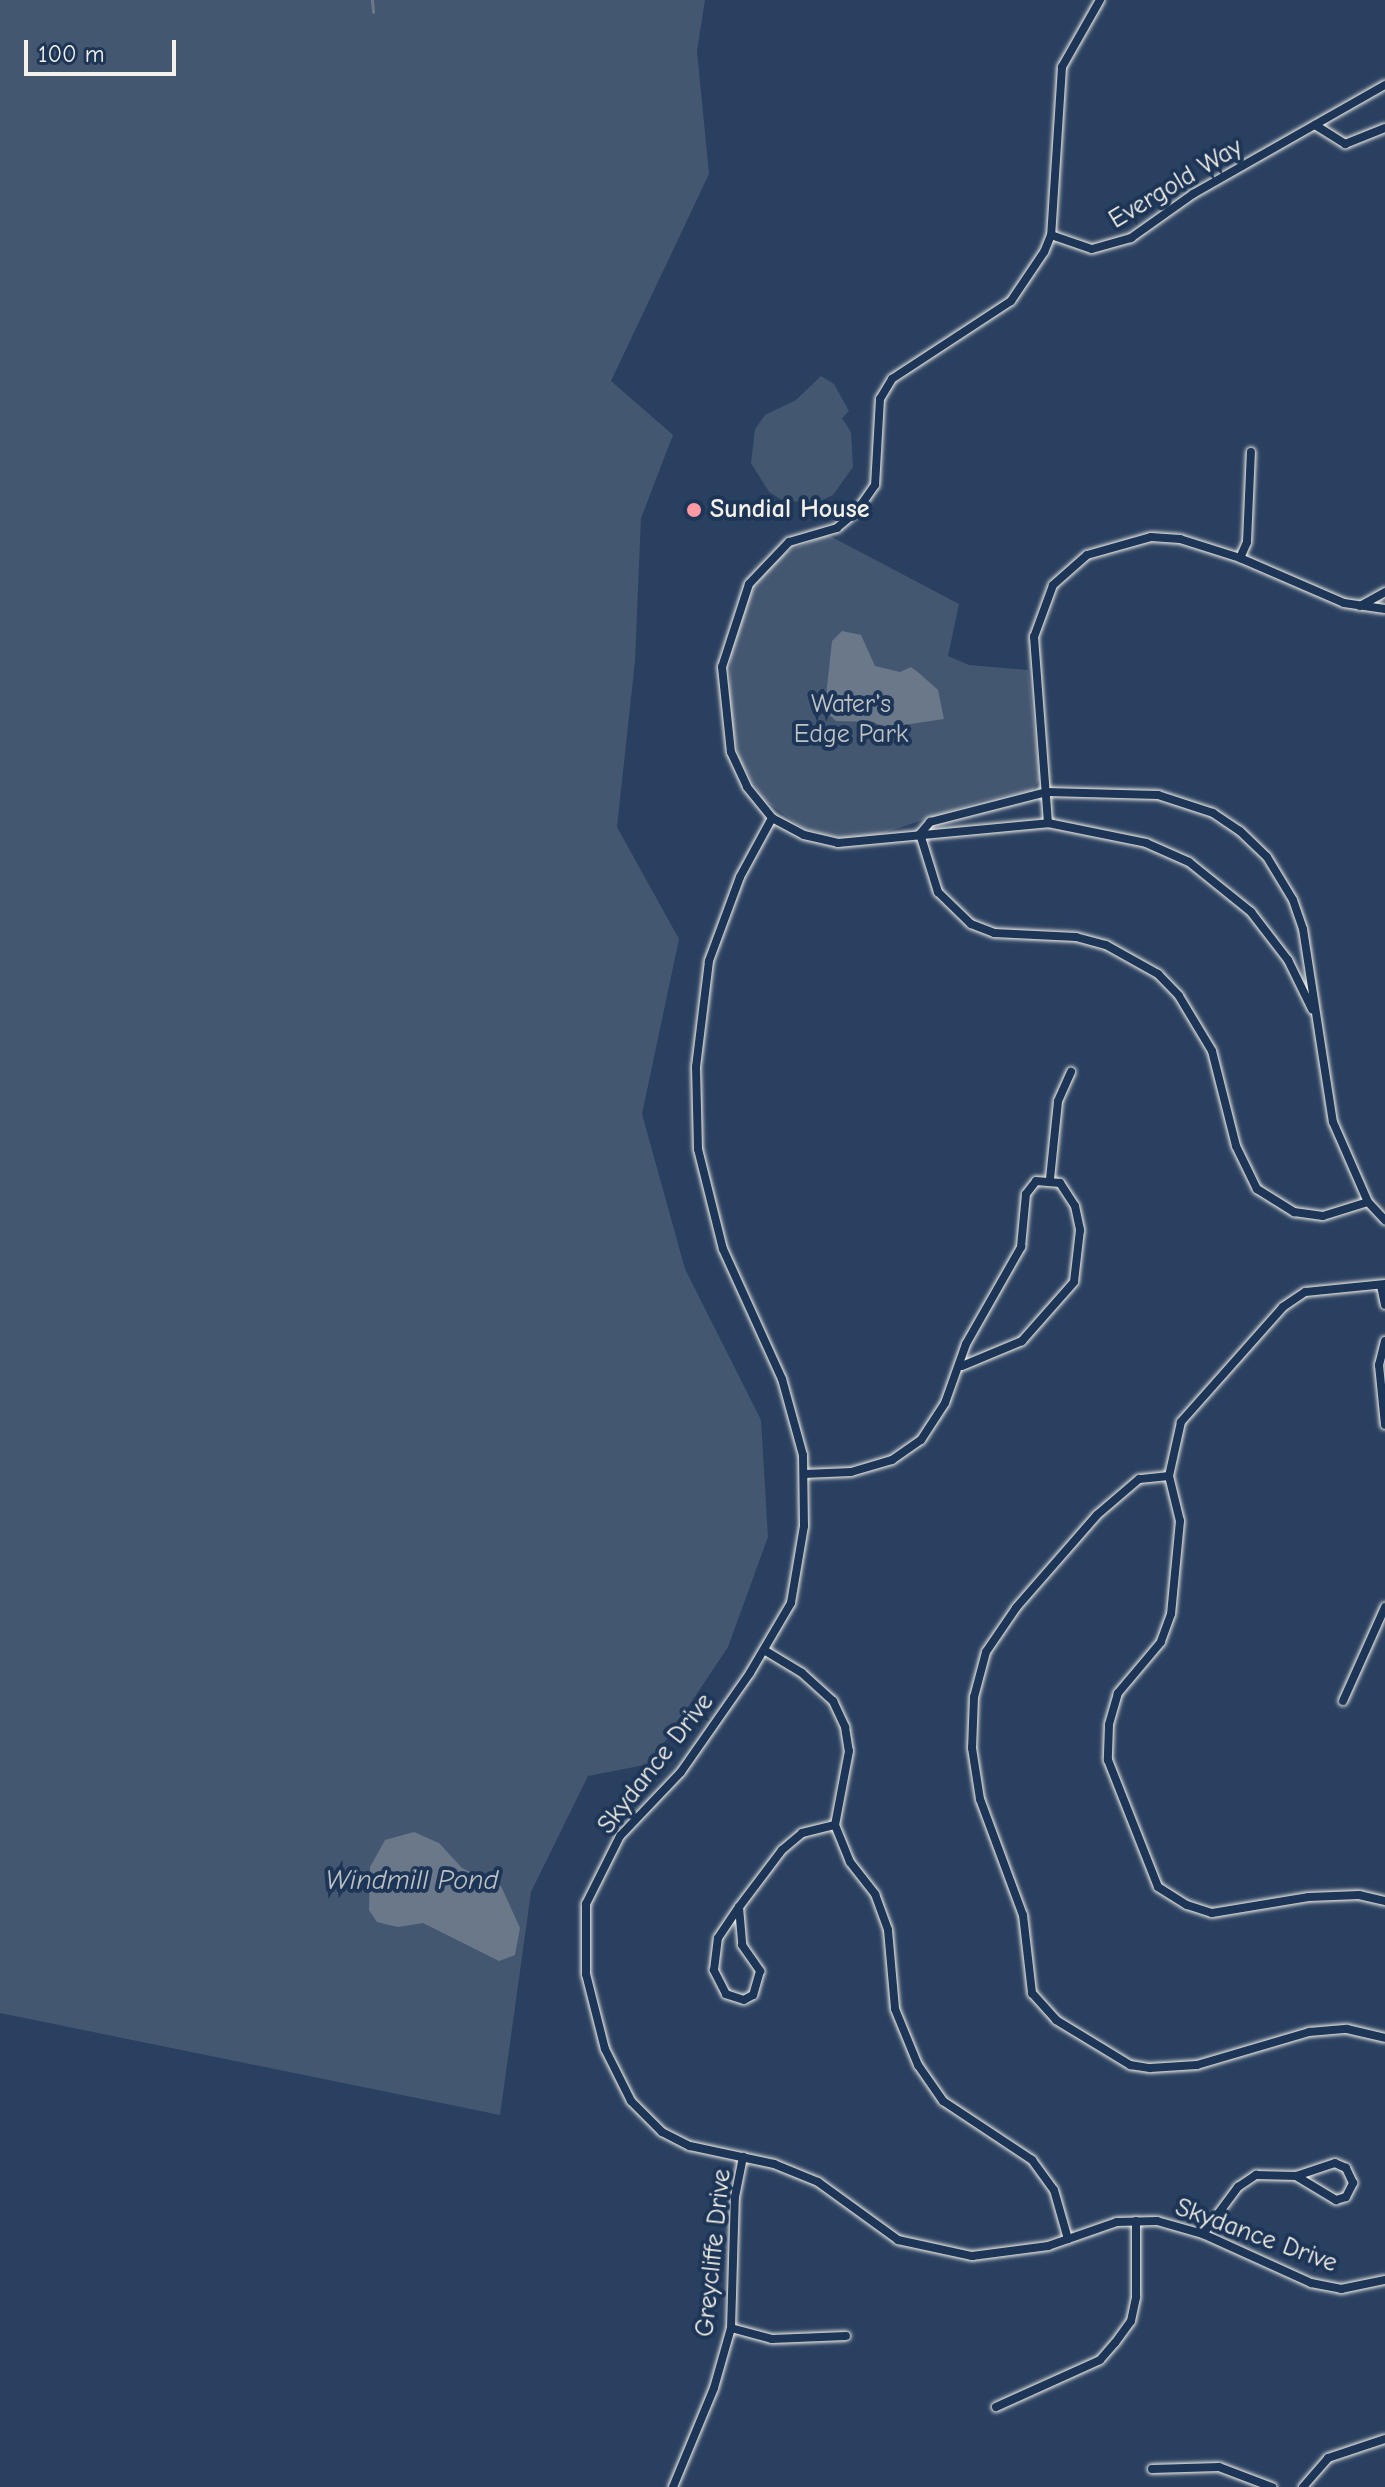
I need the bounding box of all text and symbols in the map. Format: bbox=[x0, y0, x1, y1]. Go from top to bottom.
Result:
scale bar bbox=[28, 24, 180, 74]
text: 100 m bbox=[38, 40, 105, 68]
street label: Evergold Way bbox=[1104, 132, 1248, 236]
place label: Sundial House bbox=[710, 494, 870, 526]
marker: Sundial House bbox=[685, 501, 703, 519]
park label: Water's Edge Park bbox=[794, 689, 908, 750]
street label: Skydance Drive bbox=[591, 1687, 721, 1841]
water label: Windmill Pond bbox=[326, 1863, 498, 1897]
street label: Greycliffe Drive bbox=[690, 2168, 738, 2338]
street label: Skydance Drive bbox=[1171, 2192, 1341, 2280]

